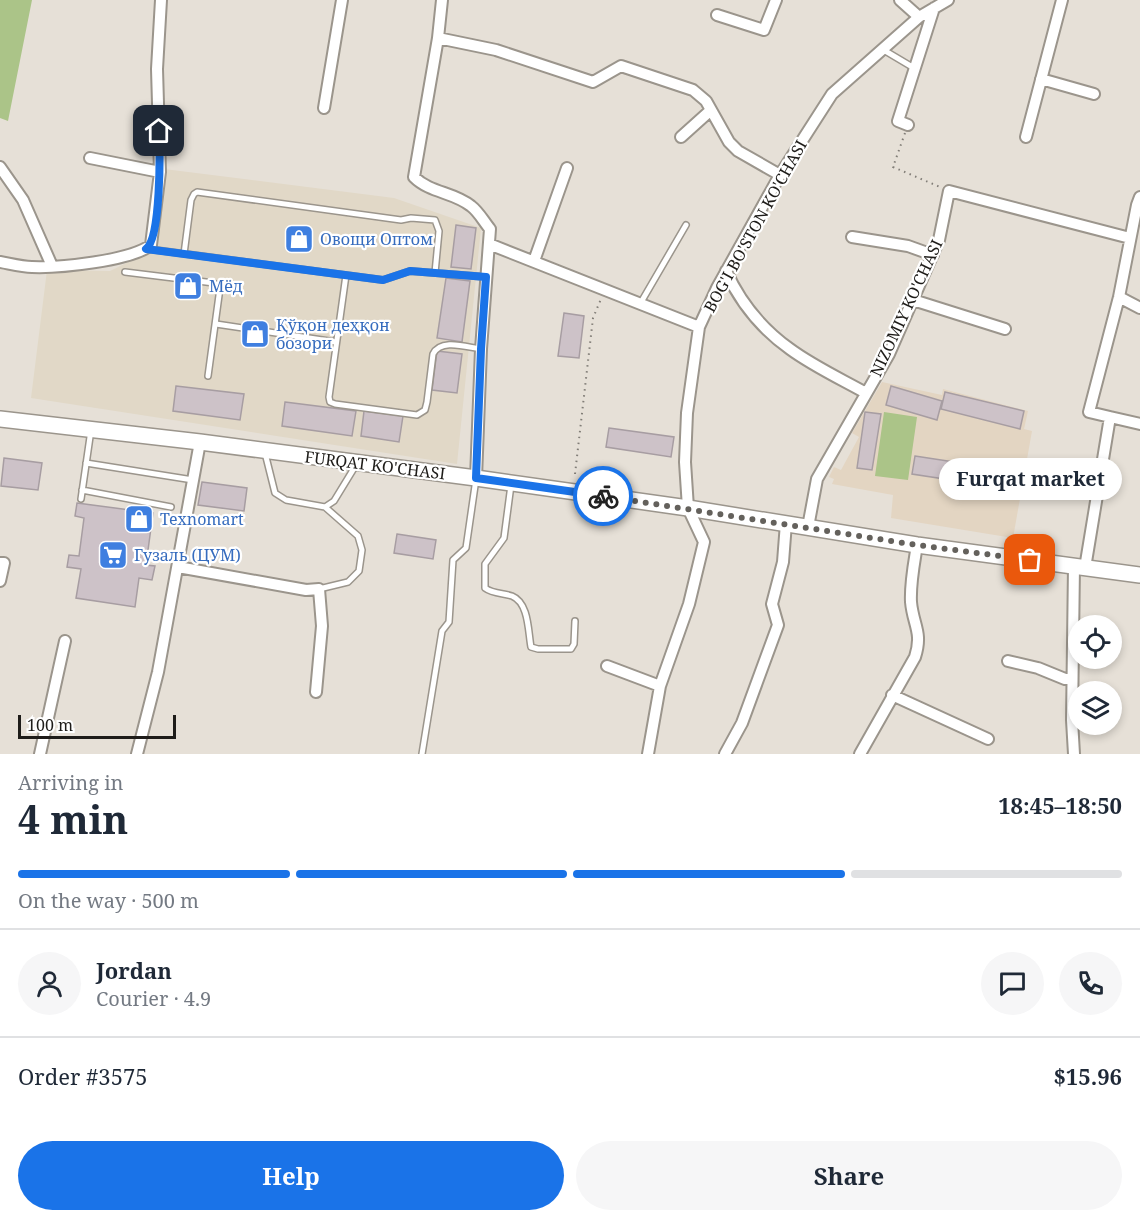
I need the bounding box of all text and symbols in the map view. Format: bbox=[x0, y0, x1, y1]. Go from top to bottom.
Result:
pin bbox=[133, 105, 184, 156]
icon: home bbox=[142, 114, 175, 147]
street label: BOG'I BO'STON KO'CHASI bbox=[698, 136, 812, 316]
shop icon: Овощи Оптом bbox=[283, 223, 315, 255]
place label: Овощи Оптом bbox=[320, 228, 433, 250]
street label: NIZOMIY KO'CHASI bbox=[865, 236, 948, 380]
shop icon: Мёд bbox=[172, 270, 204, 302]
place label: Мёд bbox=[209, 275, 243, 297]
place label: Қўқон деҳқон бозори bbox=[276, 314, 390, 354]
shop icon: Қўқон деҳқон бозори bbox=[239, 318, 271, 350]
street label: FURQAT KO'CHASI bbox=[303, 445, 447, 485]
callout: Furqat market bbox=[938, 458, 1122, 500]
text: Furqat market bbox=[956, 465, 1105, 492]
courier bbox=[573, 466, 633, 526]
icon: bike bbox=[587, 480, 620, 513]
shop icon: Texnomart bbox=[123, 503, 155, 535]
place label: Texnomart bbox=[160, 508, 244, 530]
pin bbox=[1004, 534, 1055, 585]
supermarket icon: Гузаль (ЦУМ) bbox=[97, 539, 129, 571]
icon: bag bbox=[1013, 543, 1046, 576]
place label: Гузаль (ЦУМ) bbox=[134, 544, 241, 566]
map controls bbox=[1068, 615, 1122, 735]
button: locate bbox=[1068, 615, 1122, 669]
button: layers bbox=[1068, 681, 1122, 735]
scale bar bbox=[18, 712, 176, 740]
text: 100 m bbox=[27, 714, 73, 736]
text: Arriving in bbox=[18, 769, 123, 796]
text: 18:45–18:50 bbox=[998, 790, 1122, 820]
text: 4 min bbox=[18, 792, 128, 845]
text: On the way · 500 m bbox=[18, 887, 199, 914]
button: person bbox=[18, 952, 81, 1015]
button: chat bbox=[981, 952, 1044, 1015]
button: phone bbox=[1059, 952, 1122, 1015]
text: Jordan bbox=[96, 955, 172, 985]
text: Courier · 4.9 bbox=[96, 985, 211, 1012]
text: Order #3575 bbox=[18, 1061, 148, 1091]
text: $15.96 bbox=[1053, 1061, 1122, 1091]
button: Help bbox=[18, 1141, 564, 1210]
button: Share bbox=[576, 1141, 1122, 1210]

